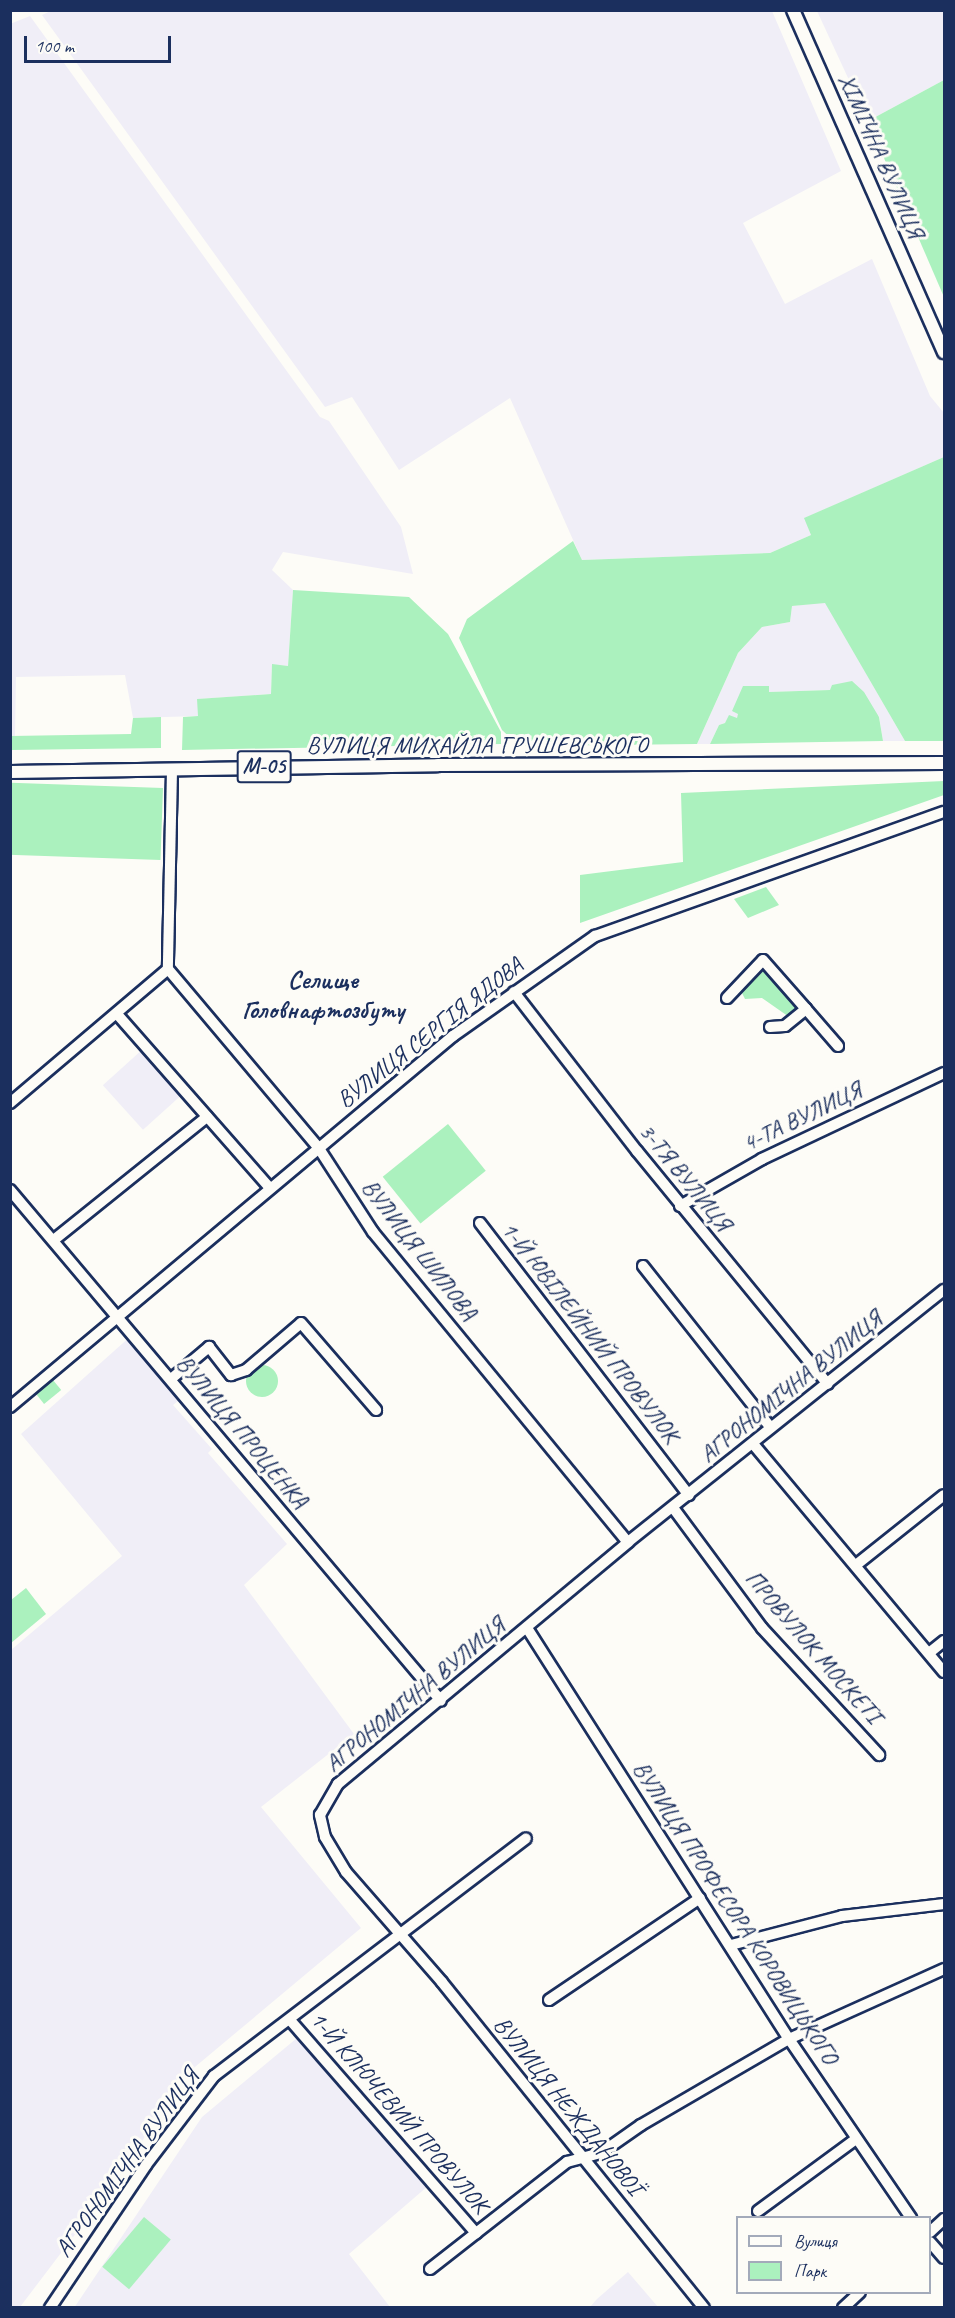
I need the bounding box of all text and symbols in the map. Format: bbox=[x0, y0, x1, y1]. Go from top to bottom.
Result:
scale bar bbox=[27, 24, 174, 62]
text: 100 m bbox=[35, 35, 74, 57]
street label: ХІМІЧНА ВУЛИЦЯ bbox=[832, 70, 930, 242]
street label: ВУЛИЦЯ МИХАЙЛА ГРУШЕВСЬКОГО bbox=[307, 732, 647, 760]
road number: М-05 bbox=[236, 748, 292, 786]
street label: ВУЛИЦЯ СЕРГІЯ ЯДОВА bbox=[331, 951, 529, 1115]
district label: Селище Головнафтозбуту bbox=[242, 964, 404, 1026]
street label: 4-ТА ВУЛИЦЯ bbox=[738, 1076, 866, 1158]
street label: 3-ТЯ ВУЛИЦЯ bbox=[633, 1118, 737, 1236]
street label: ВУЛИЦЯ ШИЛОВА bbox=[355, 1174, 483, 1326]
street label: 1-Й ЮВІЛЕЙНИЙ ПРОВУЛОК bbox=[495, 1216, 685, 1448]
street label: АГРОНОМІЧНА ВУЛИЦЯ bbox=[695, 1305, 887, 1469]
street label: ВУЛИЦЯ ПРОЦЕНКА bbox=[170, 1350, 314, 1514]
street label: ПРОВУЛОК МОСКЕТІ bbox=[739, 1564, 887, 1730]
street label: АГРОНОМІЧНА ВУЛИЦЯ bbox=[320, 1612, 510, 1778]
street label: ВУЛИЦЯ ПРОФЕСОРА КОРОВИЦЬКОГО bbox=[627, 1757, 843, 2069]
street label: 1-Й КЛЮЧЕВИЙ ПРОВУЛОК bbox=[304, 2005, 494, 2219]
street label: ВУЛИЦЯ НЕЖДАНОВОЇ bbox=[487, 2011, 649, 2201]
street label: АГРОНОМІЧНА ВУЛИЦЯ bbox=[50, 2064, 204, 2262]
legend bbox=[736, 2216, 931, 2294]
text: Вулиця bbox=[794, 2230, 837, 2252]
text: Парк bbox=[794, 2260, 826, 2282]

